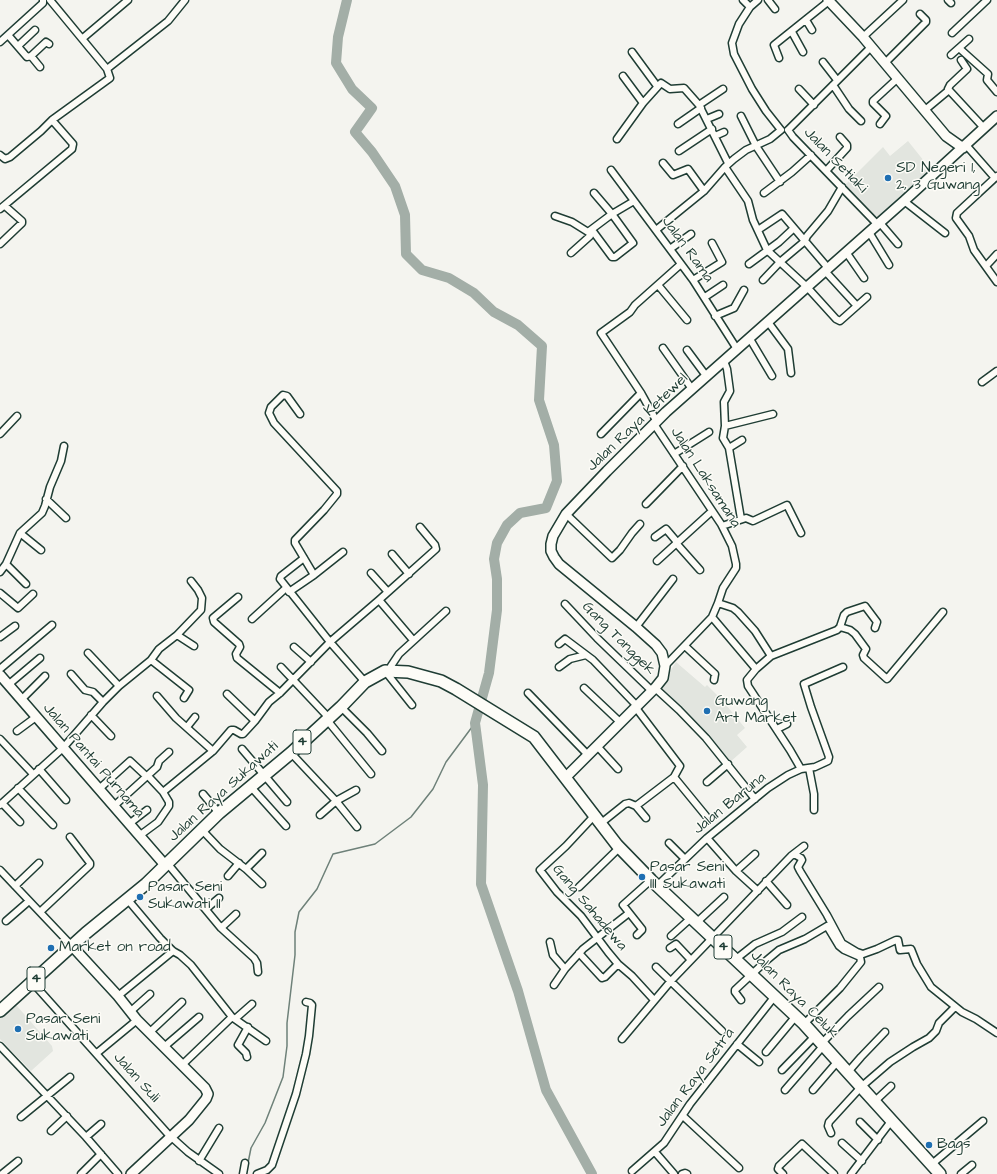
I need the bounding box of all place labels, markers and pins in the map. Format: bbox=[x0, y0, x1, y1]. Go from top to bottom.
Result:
place label: SD Negeri 1, 2, 3 Guwang bbox=[896, 160, 980, 195]
marker: SD Negeri 1, 2, 3 Guwang bbox=[883, 173, 893, 183]
place label: Guwang Art Market bbox=[715, 693, 797, 728]
marker: Guwang Art Market bbox=[702, 706, 712, 716]
place label: Pasar Seni III Sukawati bbox=[650, 859, 725, 894]
marker: Pasar Seni III Sukawati bbox=[637, 872, 647, 882]
place label: Pasar Seni Sukawati II bbox=[148, 879, 222, 914]
marker: Pasar Seni Sukawati II bbox=[135, 892, 145, 902]
place label: Market on road bbox=[59, 939, 171, 957]
marker: Market on road bbox=[46, 943, 56, 953]
place label: Pasar Seni Sukawati bbox=[26, 1011, 100, 1046]
marker: Pasar Seni Sukawati bbox=[13, 1024, 23, 1034]
place label: Bags bbox=[937, 1136, 971, 1154]
marker: Bags bbox=[924, 1140, 934, 1150]

